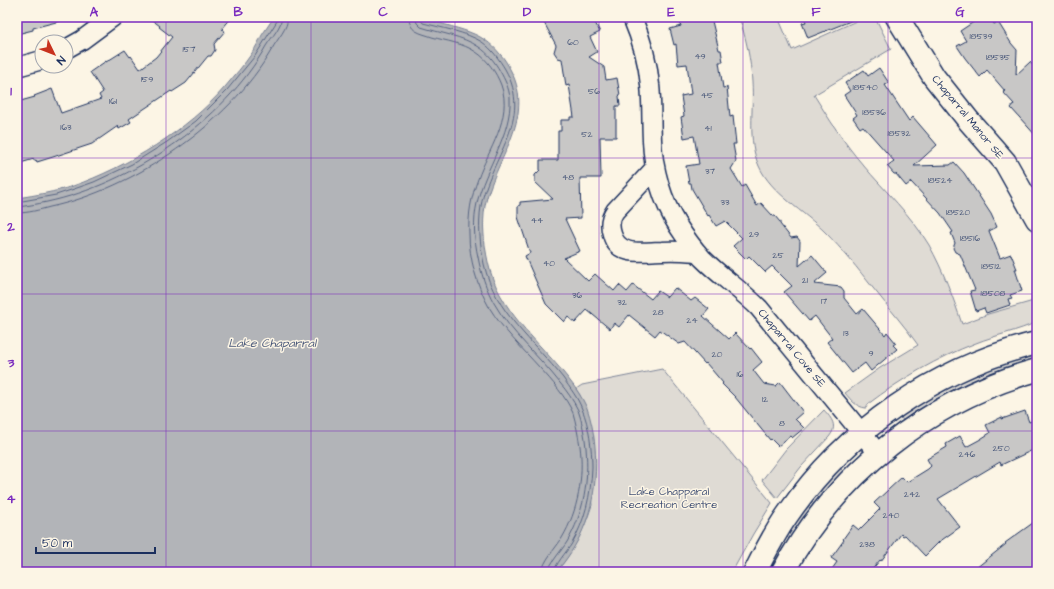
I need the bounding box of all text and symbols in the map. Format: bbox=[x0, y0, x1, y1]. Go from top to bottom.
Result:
text: A bbox=[90, 3, 99, 21]
text: B bbox=[233, 3, 243, 21]
text: C bbox=[378, 3, 388, 21]
text: D bbox=[523, 3, 532, 21]
text: E bbox=[667, 3, 675, 21]
text: F bbox=[811, 3, 821, 21]
text: G bbox=[955, 3, 965, 21]
house number: 18539 bbox=[969, 30, 993, 43]
north arrow bbox=[34, 34, 74, 74]
house number: 60 bbox=[567, 36, 579, 49]
house number: 157 bbox=[182, 43, 196, 56]
house number: 49 bbox=[694, 50, 706, 63]
house number: 18535 bbox=[986, 51, 1011, 64]
text: N bbox=[53, 53, 69, 68]
street label: Chaparral Manor SE bbox=[929, 72, 1008, 162]
house number: 159 bbox=[141, 73, 153, 86]
house number: 18540 bbox=[852, 81, 878, 94]
text: 1 bbox=[10, 82, 12, 100]
house number: 56 bbox=[588, 85, 600, 98]
house number: 45 bbox=[701, 89, 714, 102]
house number: 161 bbox=[109, 95, 117, 108]
house number: 18536 bbox=[862, 106, 886, 119]
house number: 163 bbox=[60, 121, 72, 134]
house number: 41 bbox=[704, 122, 712, 135]
house number: 18532 bbox=[887, 127, 911, 140]
house number: 52 bbox=[581, 128, 594, 141]
house number: 37 bbox=[705, 165, 716, 178]
house number: 48 bbox=[562, 171, 574, 184]
house number: 18524 bbox=[928, 174, 952, 187]
house number: 33 bbox=[720, 196, 730, 209]
house number: 18520 bbox=[946, 206, 970, 219]
house number: 44 bbox=[531, 214, 543, 227]
text: 2 bbox=[6, 218, 15, 236]
house number: 29 bbox=[749, 228, 759, 241]
house number: 18516 bbox=[960, 232, 980, 245]
house number: 25 bbox=[772, 249, 784, 262]
house number: 40 bbox=[543, 257, 555, 270]
house number: 18512 bbox=[981, 260, 1002, 273]
house number: 21 bbox=[802, 274, 808, 287]
house number: 18508 bbox=[981, 287, 1006, 300]
house number: 36 bbox=[572, 289, 582, 302]
house number: 17 bbox=[821, 295, 828, 308]
house number: 32 bbox=[617, 296, 628, 309]
house number: 28 bbox=[653, 306, 664, 319]
street label: Chaparral Cove SE bbox=[755, 306, 830, 391]
house number: 24 bbox=[686, 314, 698, 327]
house number: 13 bbox=[843, 327, 849, 340]
water label: Lake Chaparral bbox=[228, 335, 318, 352]
house number: 9 bbox=[868, 347, 874, 360]
house number: 20 bbox=[712, 348, 723, 361]
text: 3 bbox=[7, 354, 15, 372]
house number: 16 bbox=[737, 368, 744, 381]
house number: 12 bbox=[762, 393, 769, 406]
house number: 8 bbox=[779, 417, 785, 430]
house number: 250 bbox=[992, 442, 1010, 455]
house number: 246 bbox=[959, 448, 976, 461]
park label: Lake Chapparal Recreation Centre bbox=[621, 484, 717, 512]
house number: 242 bbox=[904, 488, 921, 501]
text: 4 bbox=[7, 490, 16, 508]
house number: 240 bbox=[883, 509, 900, 522]
scale bar bbox=[36, 529, 155, 555]
text: 50 m bbox=[42, 535, 73, 552]
house number: 238 bbox=[859, 538, 875, 551]

